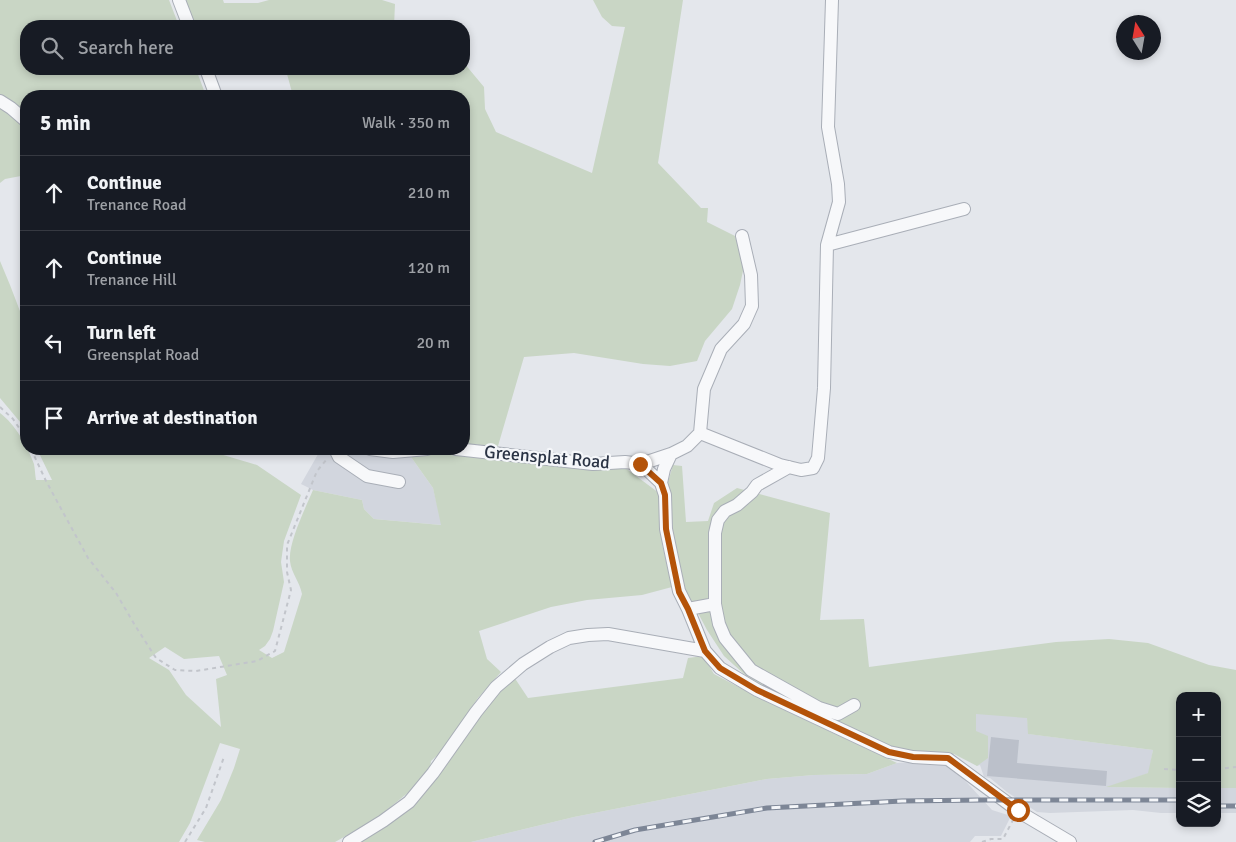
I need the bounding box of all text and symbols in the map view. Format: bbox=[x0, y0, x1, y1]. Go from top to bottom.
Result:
north arrow bbox=[1116, 15, 1161, 60]
search box bbox=[20, 20, 470, 75]
icon: search bbox=[38, 34, 66, 62]
text: Search here bbox=[78, 36, 174, 60]
text: 5 min bbox=[40, 110, 91, 136]
text: Walk · 350 m bbox=[362, 113, 450, 133]
text: Continue bbox=[87, 171, 162, 195]
icon: ahead bbox=[40, 179, 68, 207]
text: 210 m bbox=[408, 183, 450, 203]
text: Trenance Road bbox=[87, 195, 186, 215]
text: Continue bbox=[87, 246, 162, 270]
icon: ahead bbox=[40, 254, 68, 282]
text: 120 m bbox=[408, 258, 450, 278]
text: Trenance Hill bbox=[87, 270, 177, 290]
text: Turn left bbox=[87, 321, 156, 345]
icon: left bbox=[40, 329, 68, 357]
text: 20 m bbox=[416, 333, 450, 353]
text: Greensplat Road bbox=[87, 345, 199, 365]
icon: arrive bbox=[40, 404, 68, 432]
text: Arrive at destination bbox=[87, 406, 258, 430]
street label: Greensplat Road bbox=[483, 441, 611, 473]
route end bbox=[629, 453, 652, 476]
map controls bbox=[1176, 692, 1221, 827]
button: + bbox=[1176, 692, 1221, 737]
button: − bbox=[1176, 737, 1221, 782]
button: layers bbox=[1176, 782, 1221, 827]
route start bbox=[1007, 799, 1030, 822]

